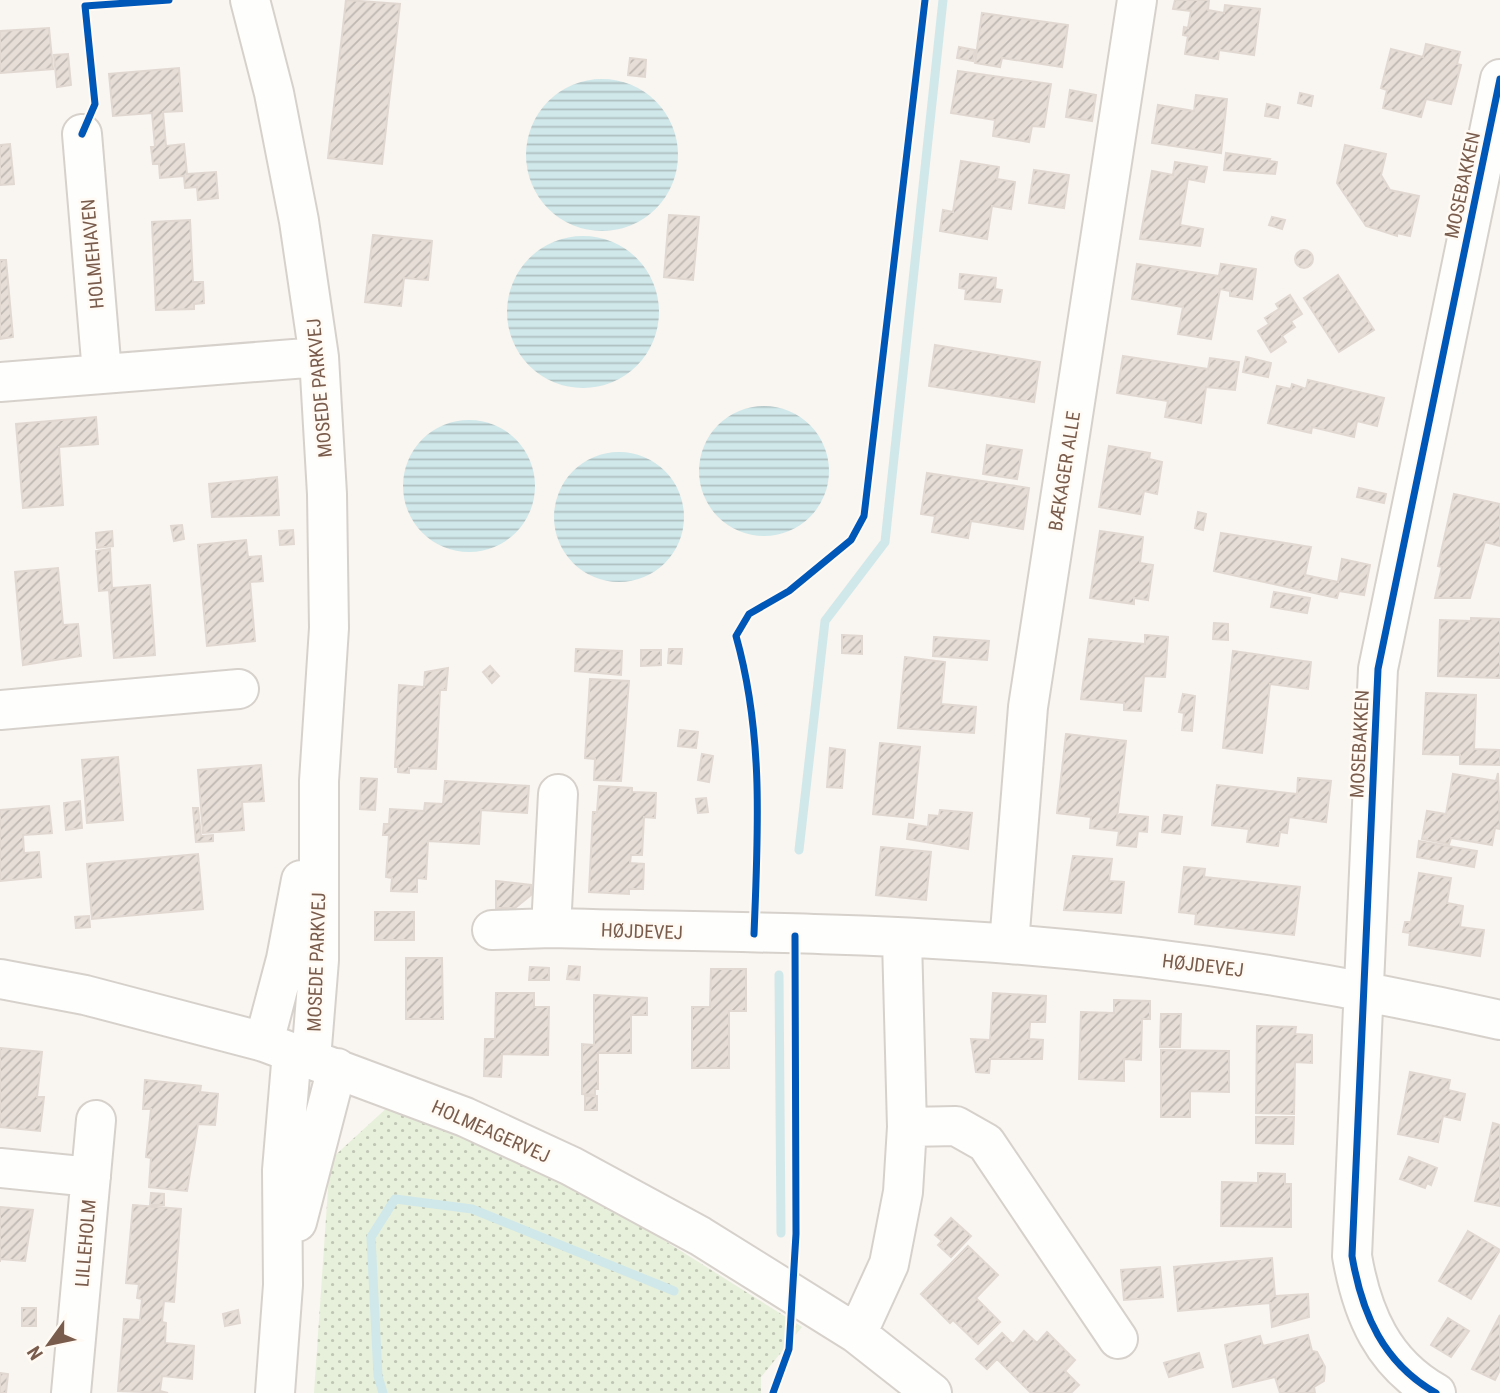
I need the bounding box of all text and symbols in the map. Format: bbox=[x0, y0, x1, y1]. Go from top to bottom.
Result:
street label: MOSEBAKKEN bbox=[1440, 130, 1485, 240]
street label: HOLMEHAVEN bbox=[76, 198, 109, 310]
street label: MOSEDE PARKVEJ bbox=[302, 317, 337, 459]
street label: BÆKAGER ALLE bbox=[1044, 410, 1085, 532]
street label: MOSEBAKKEN bbox=[1345, 689, 1374, 799]
street label: MOSEDE PARKVEJ bbox=[303, 892, 330, 1032]
street label: HØJDEVEJ bbox=[601, 919, 683, 944]
street label: HØJDEVEJ bbox=[1161, 949, 1245, 982]
street label: HOLMEAGERVEJ bbox=[428, 1095, 553, 1168]
street label: LILLEHOLM bbox=[70, 1198, 101, 1288]
north arrow bbox=[14, 1309, 84, 1379]
text: N bbox=[22, 1342, 48, 1364]

